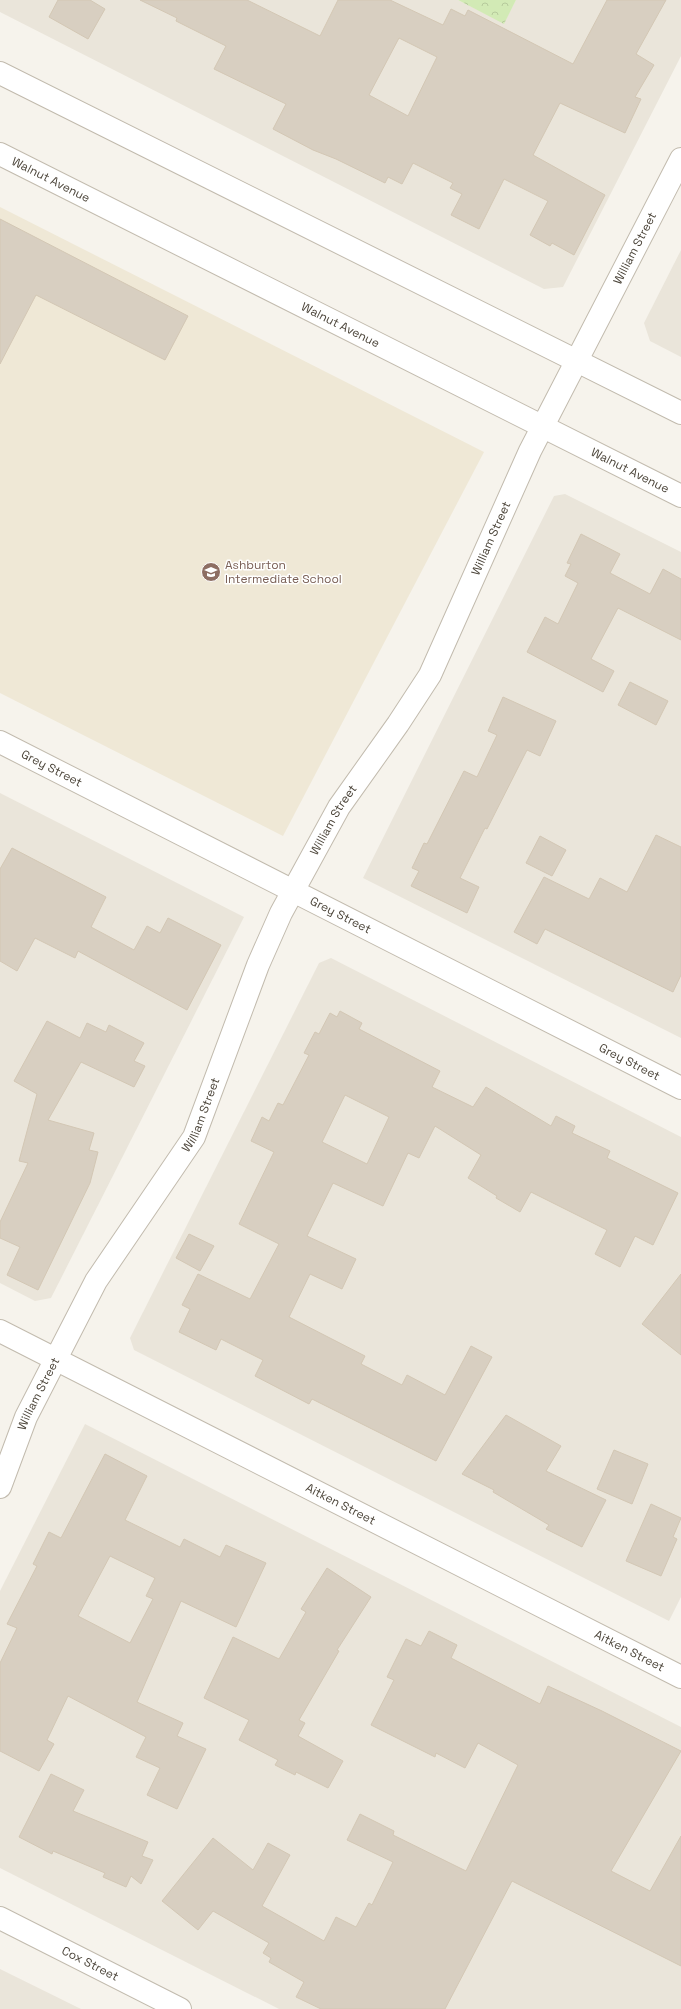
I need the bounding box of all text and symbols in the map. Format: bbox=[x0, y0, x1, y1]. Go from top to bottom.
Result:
street label: Walnut Avenue bbox=[9, 153, 93, 206]
street label: William Street bbox=[610, 209, 660, 287]
street label: Walnut Avenue bbox=[299, 299, 382, 351]
street label: Walnut Avenue bbox=[588, 444, 672, 497]
street label: William Street bbox=[468, 499, 514, 578]
place label: Ashburton Intermediate School bbox=[225, 557, 342, 587]
school or university icon: Ashburton Intermediate School bbox=[200, 561, 222, 583]
street label: Grey Street bbox=[18, 746, 85, 790]
street label: William Street bbox=[306, 781, 360, 858]
street label: Grey Street bbox=[307, 893, 374, 937]
street label: Grey Street bbox=[596, 1040, 663, 1084]
street label: William Street bbox=[178, 1075, 223, 1155]
street label: William Street bbox=[14, 1355, 63, 1432]
street label: Aitken Street bbox=[303, 1480, 378, 1528]
street label: Aitken Street bbox=[592, 1626, 667, 1675]
street label: Cox Street bbox=[59, 1943, 121, 1985]

